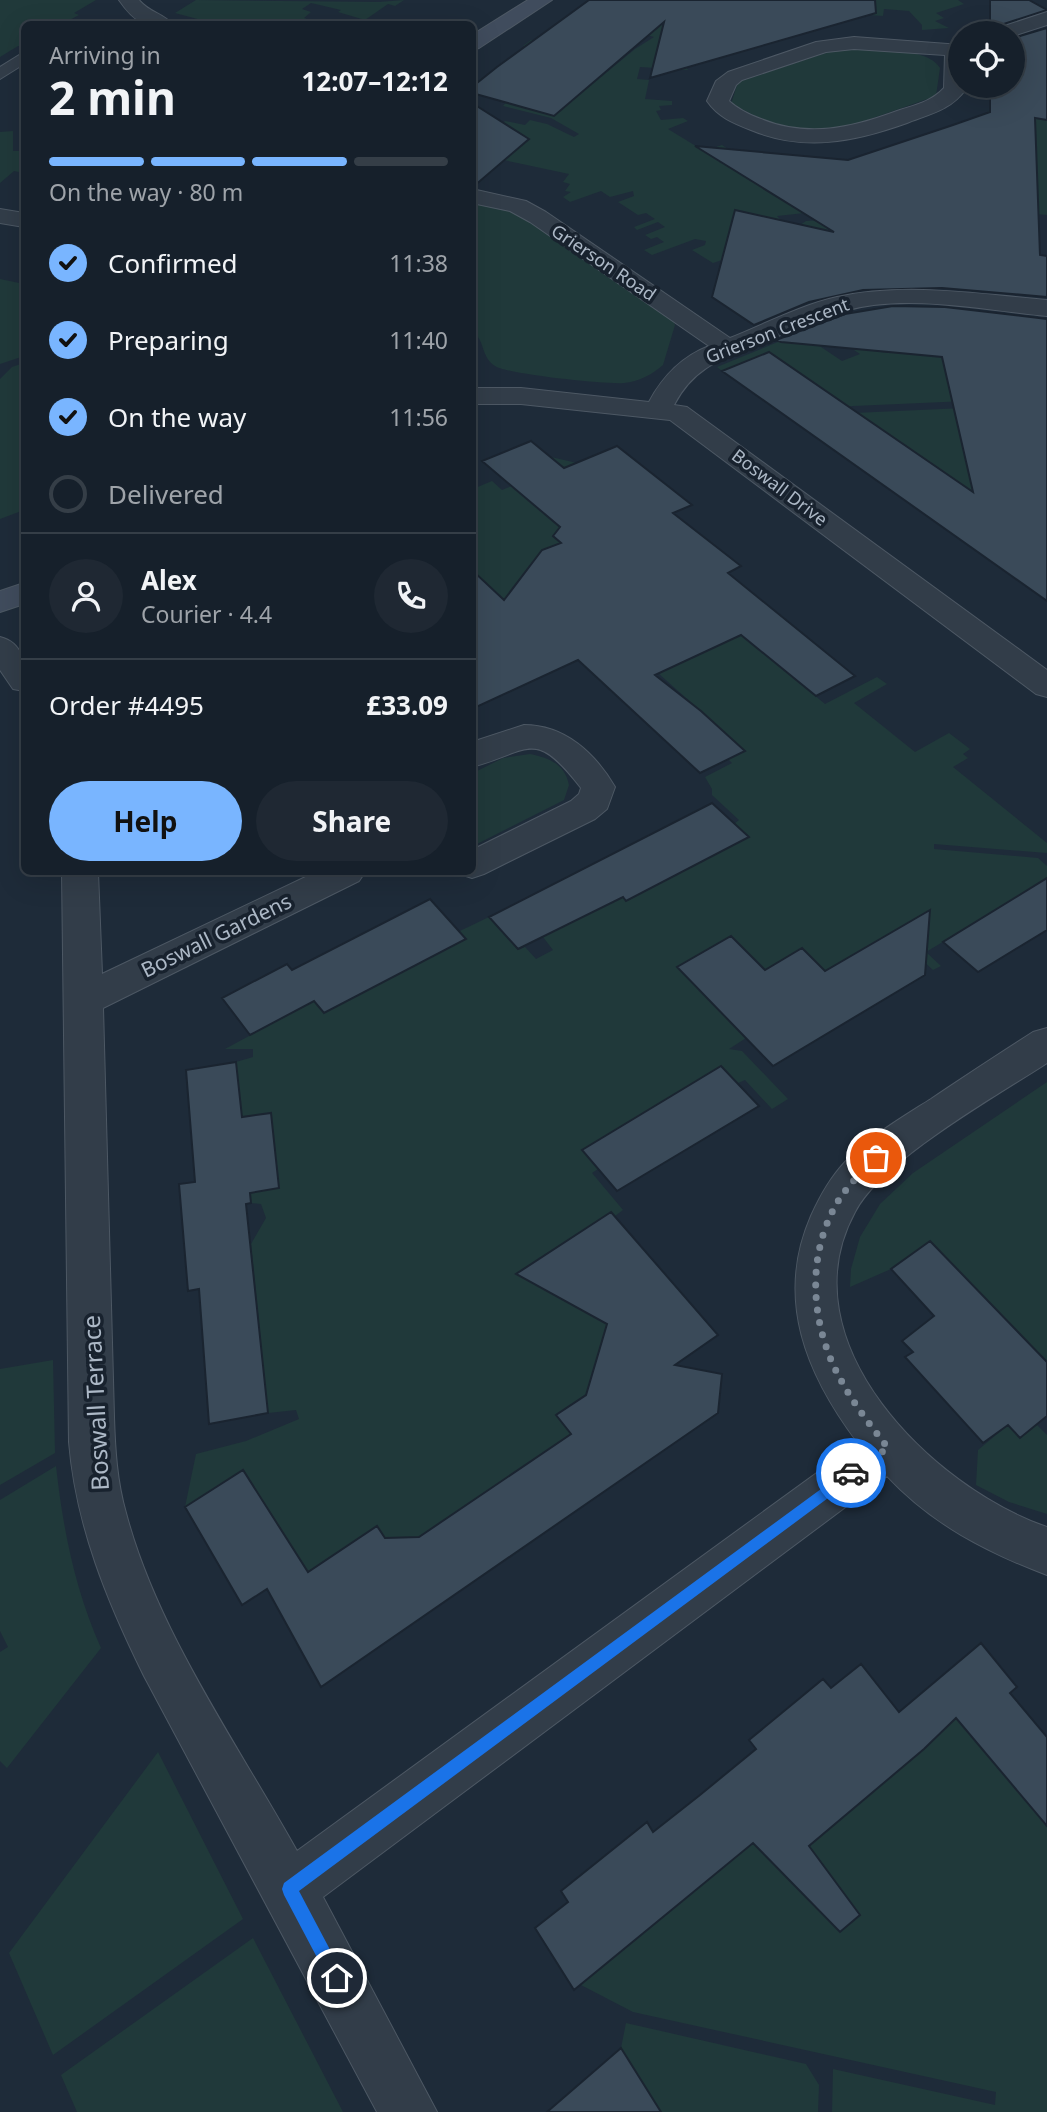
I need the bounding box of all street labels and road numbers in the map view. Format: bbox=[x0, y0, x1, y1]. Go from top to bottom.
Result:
street label: Grierson Road bbox=[547, 218, 661, 306]
street label: Grierson Crescent bbox=[702, 291, 853, 368]
street label: Boswall Drive bbox=[727, 443, 833, 531]
street label: Boswall Gardens bbox=[136, 886, 296, 984]
street label: Boswall Terrace bbox=[74, 1314, 116, 1492]

